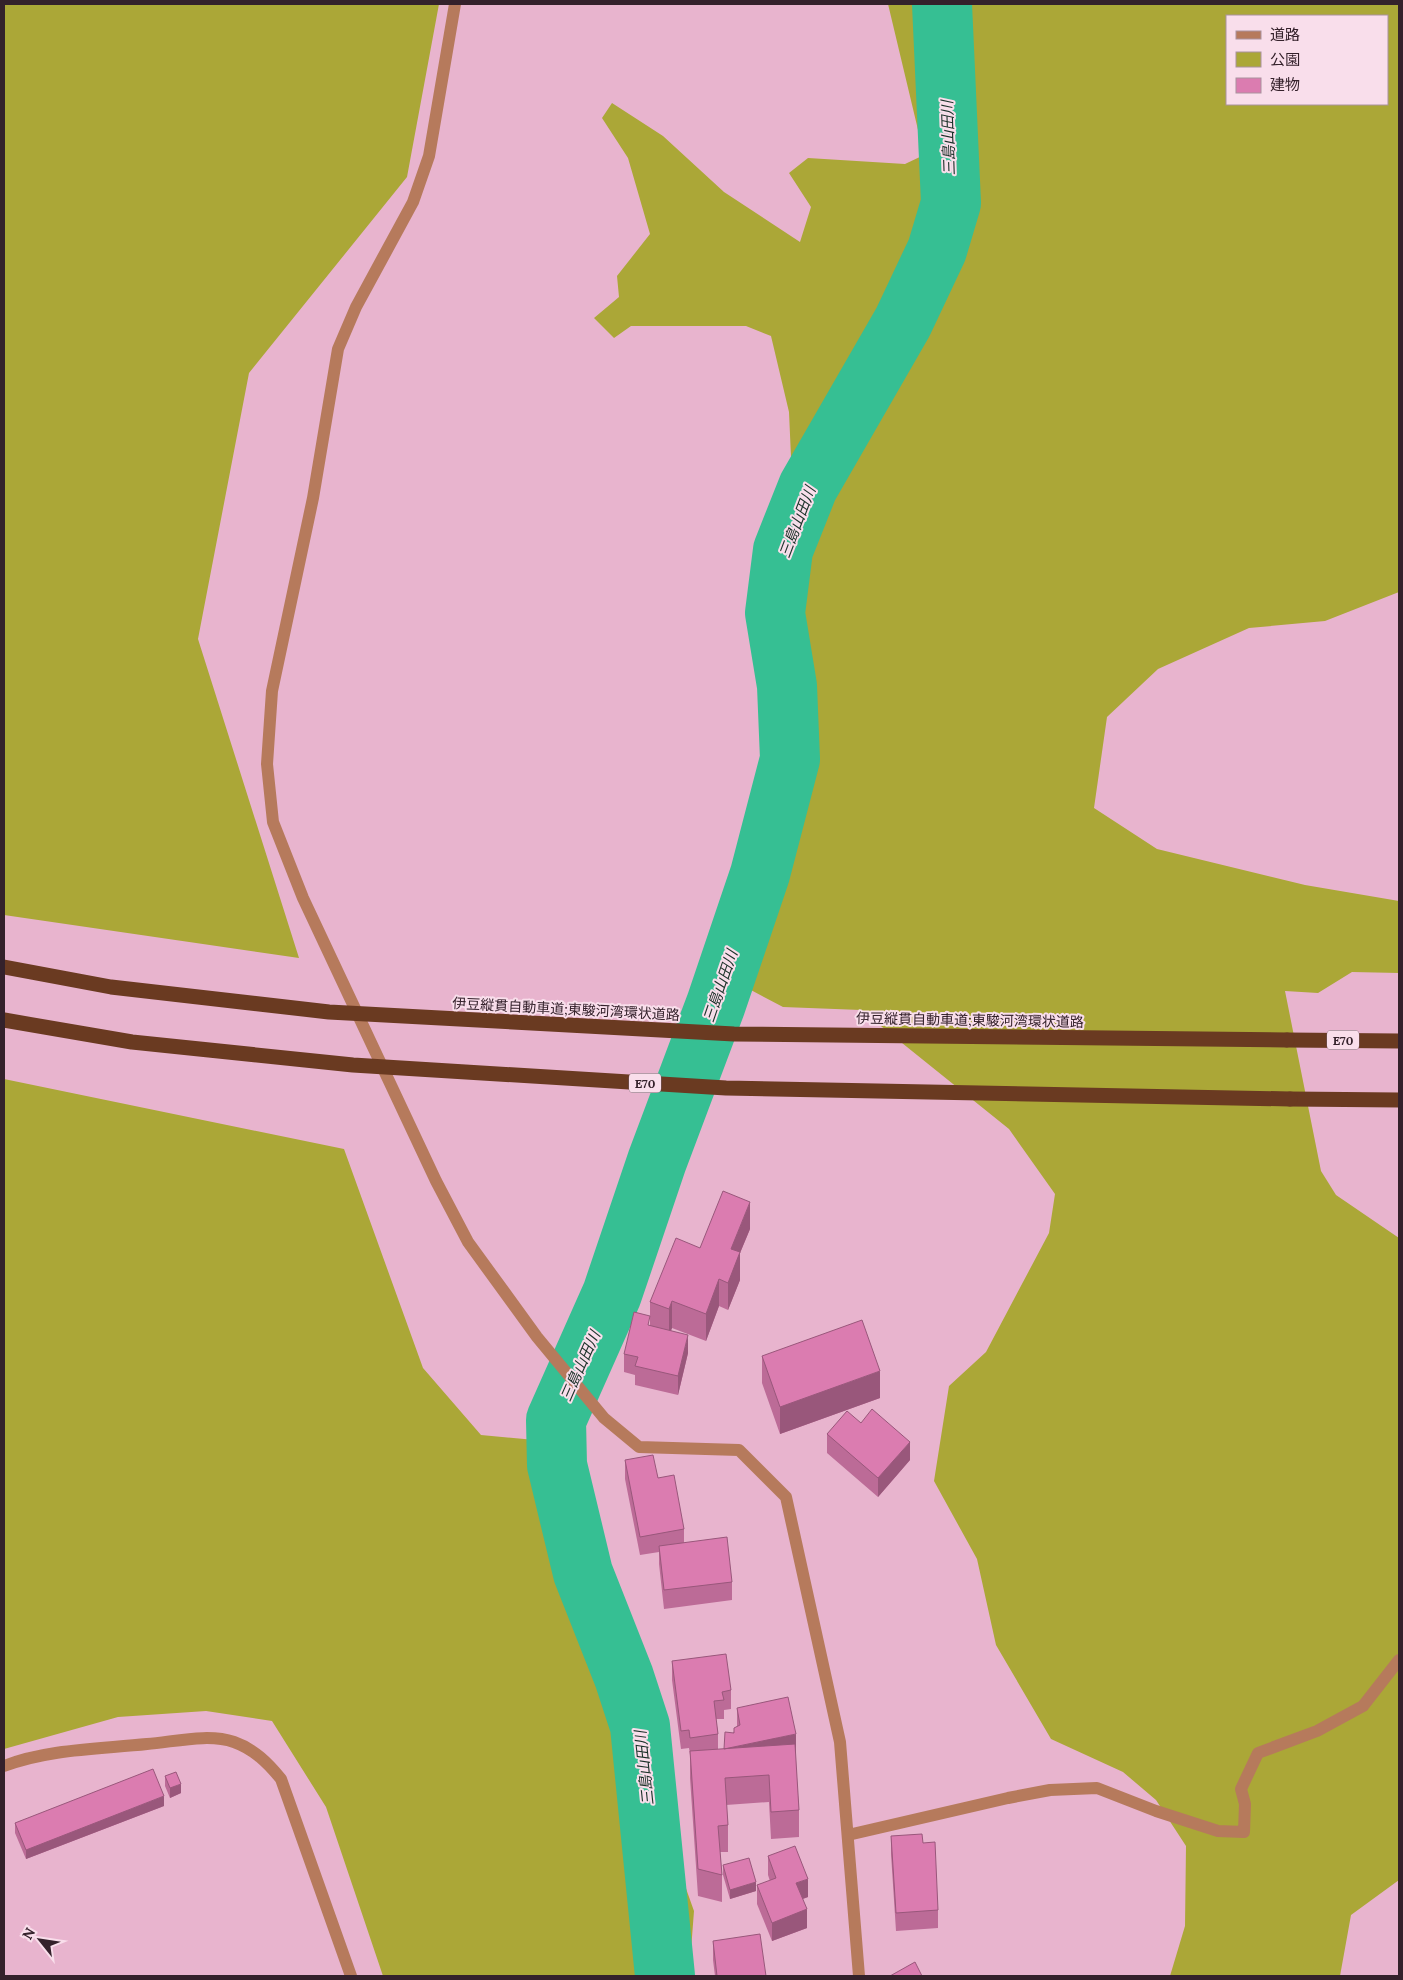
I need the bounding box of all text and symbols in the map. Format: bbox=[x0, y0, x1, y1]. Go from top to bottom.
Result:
legend bbox=[1226, 15, 1388, 105]
text: 道路 bbox=[1270, 25, 1300, 44]
text: 公園 bbox=[1270, 50, 1300, 69]
text: 建物 bbox=[1270, 75, 1300, 94]
water label: 三島山田川 bbox=[937, 98, 959, 176]
water label: 三島山田川 bbox=[775, 482, 820, 560]
water label: 三島山田川 bbox=[699, 946, 742, 1025]
street label: 伊豆縦貫自動車道;東駿河湾環状道路 bbox=[452, 994, 680, 1024]
street label: 伊豆縦貫自動車道;東駿河湾環状道路 bbox=[856, 1009, 1084, 1031]
road number: E70 bbox=[1327, 1030, 1359, 1050]
road number: E70 bbox=[629, 1074, 661, 1092]
water label: 三島山田川 bbox=[556, 1326, 605, 1404]
water label: 三島山田川 bbox=[630, 1728, 657, 1806]
north arrow bbox=[15, 1915, 65, 1965]
text: N bbox=[18, 1924, 39, 1943]

